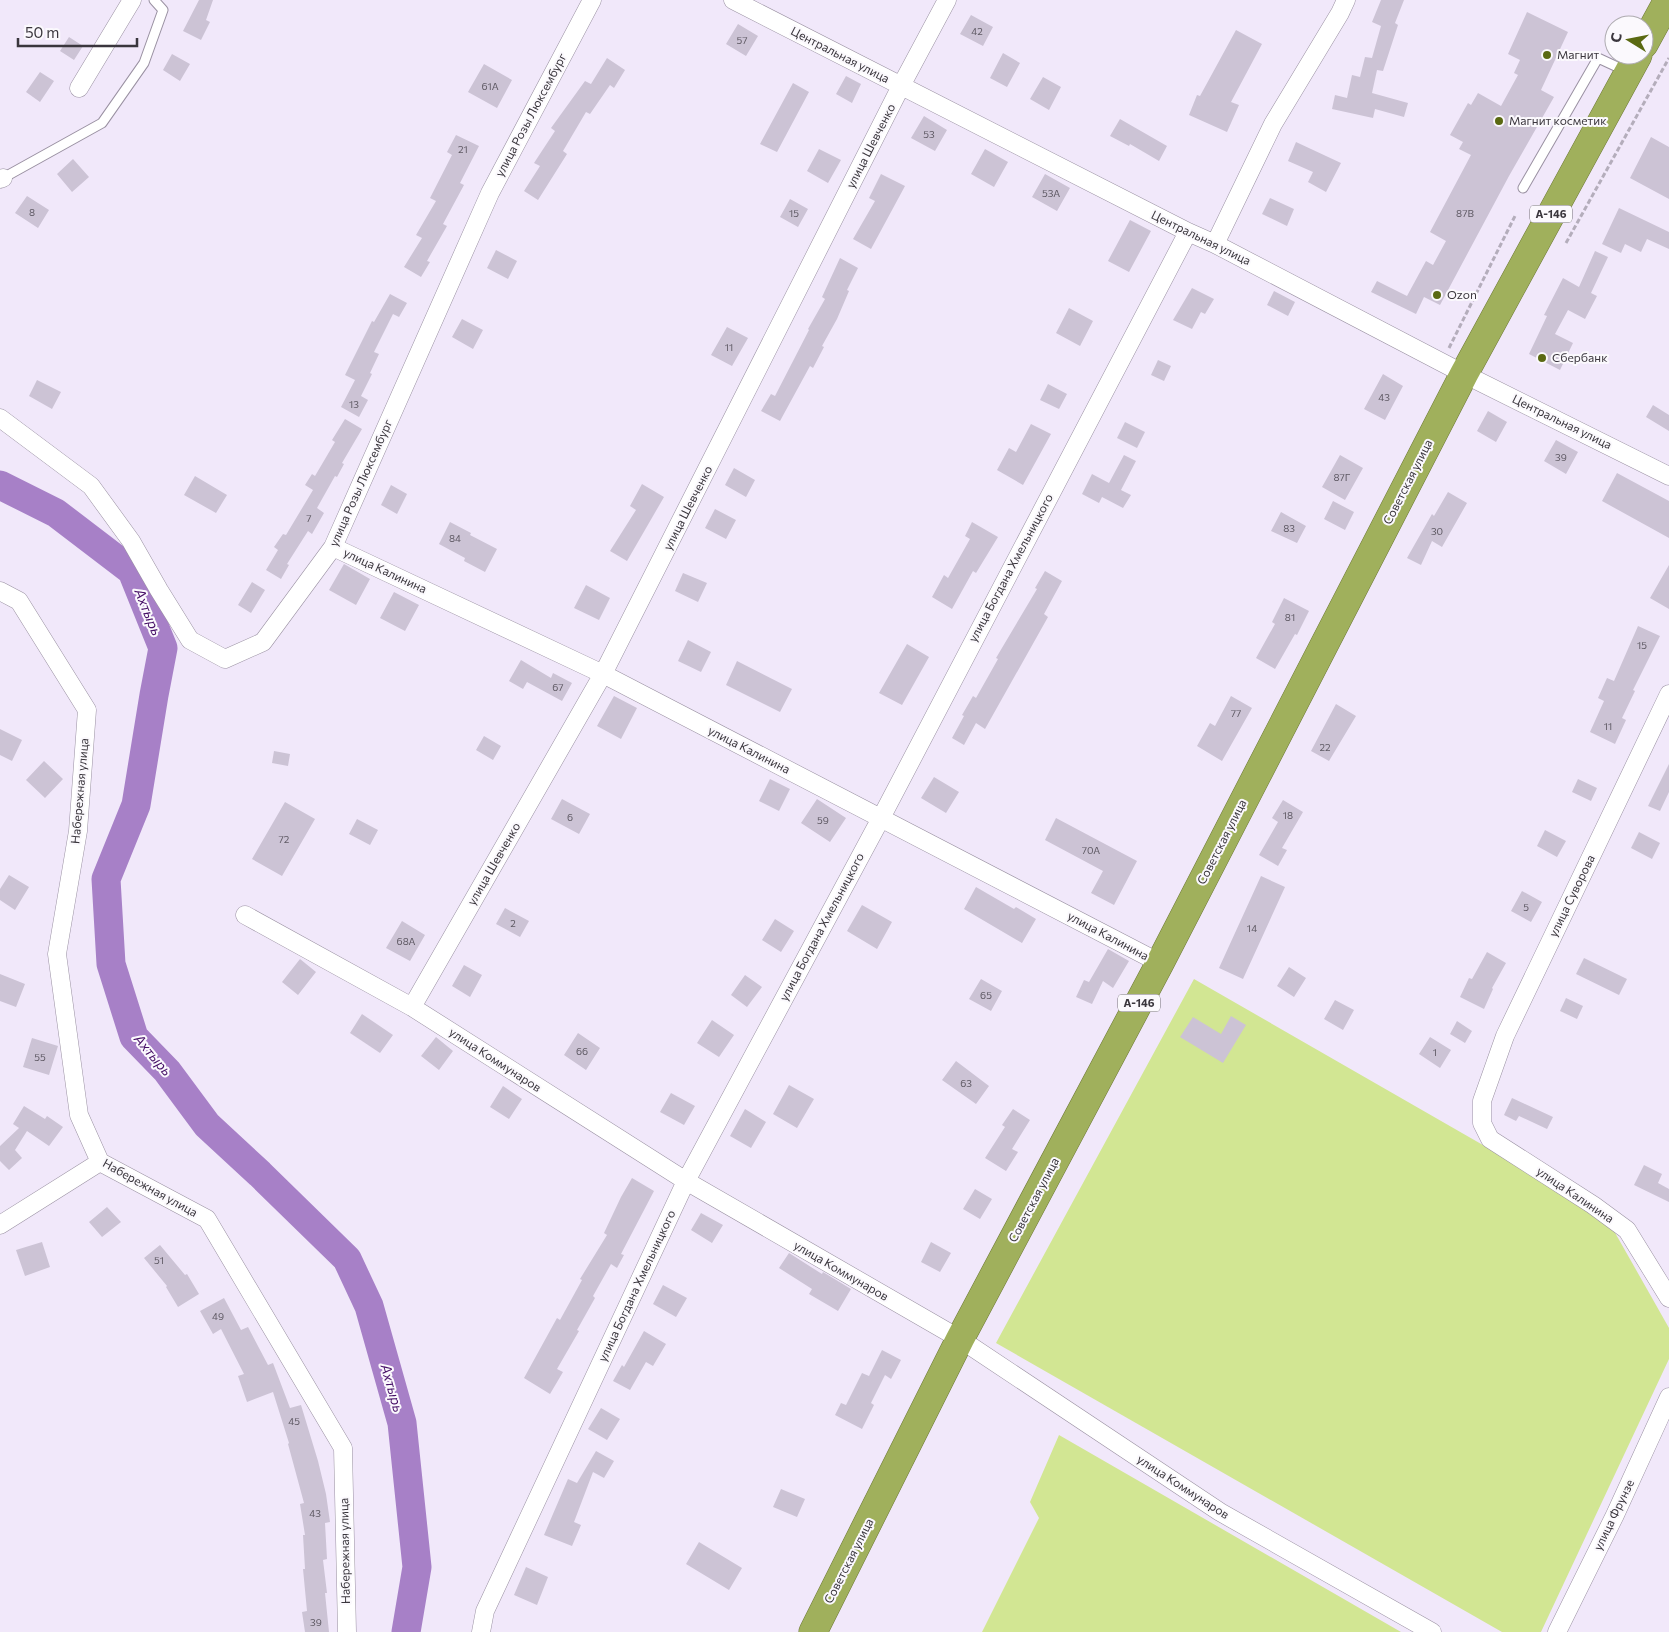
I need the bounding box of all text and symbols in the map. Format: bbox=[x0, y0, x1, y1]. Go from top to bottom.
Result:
scale bar bbox=[18, 15, 136, 47]
north arrow bbox=[1604, 15, 1654, 65]
text: 50 m bbox=[25, 23, 59, 41]
street label: Центральная улица bbox=[789, 23, 892, 85]
house number: 42 bbox=[971, 25, 983, 37]
text: С bbox=[1607, 31, 1625, 44]
house number: 57 bbox=[736, 34, 748, 46]
place label: Магнит bbox=[1557, 47, 1600, 61]
marker: Магнит bbox=[1541, 49, 1553, 61]
street label: улица Розы Люксембург bbox=[492, 50, 569, 179]
house number: 61А bbox=[481, 80, 499, 92]
street label: улица Шевченко bbox=[843, 101, 898, 190]
place label: Магнит косметик bbox=[1509, 113, 1607, 127]
marker: Магнит косметик bbox=[1493, 115, 1505, 127]
house number: 53 bbox=[923, 128, 935, 140]
house number: 21 bbox=[458, 143, 468, 155]
house number: 53А bbox=[1042, 187, 1060, 199]
road number: А-146 bbox=[1530, 205, 1572, 222]
house number: 8 bbox=[29, 206, 35, 218]
house number: 15 bbox=[789, 207, 799, 219]
street label: Центральная улица bbox=[1149, 207, 1253, 267]
house number: 87В bbox=[1456, 207, 1474, 219]
place label: Ozon bbox=[1447, 287, 1477, 301]
marker: Ozon bbox=[1431, 289, 1443, 301]
house number: 11 bbox=[725, 341, 733, 353]
place label: Сбербанк bbox=[1552, 350, 1608, 364]
marker: Сбербанк bbox=[1536, 352, 1548, 364]
house number: 43 bbox=[1378, 391, 1390, 403]
street label: Центральная улица bbox=[1510, 391, 1614, 451]
house number: 13 bbox=[349, 398, 359, 410]
street label: улица Розы Люксембург bbox=[326, 417, 394, 548]
street label: Советская улица bbox=[1380, 437, 1435, 526]
house number: 39 bbox=[1555, 451, 1567, 463]
street label: улица Шевченко bbox=[660, 463, 715, 552]
house number: 87Г bbox=[1334, 471, 1351, 483]
street label: улица Богдана Хмельницкого bbox=[965, 491, 1055, 644]
house number: 7 bbox=[306, 512, 312, 524]
house number: 83 bbox=[1283, 522, 1295, 534]
house number: 30 bbox=[1431, 525, 1443, 537]
house number: 84 bbox=[449, 532, 461, 544]
street label: улица Калинина bbox=[342, 545, 429, 595]
water label: Ахтырь bbox=[131, 585, 166, 638]
house number: 81 bbox=[1285, 611, 1295, 623]
house number: 15 bbox=[1637, 639, 1647, 651]
house number: 67 bbox=[552, 681, 564, 693]
house number: 77 bbox=[1231, 707, 1241, 719]
house number: 11 bbox=[1604, 720, 1612, 732]
street label: улица Калинина bbox=[706, 722, 793, 776]
street label: Набережная улица bbox=[67, 737, 91, 844]
house number: 22 bbox=[1319, 741, 1331, 753]
street label: Советская улица bbox=[1194, 797, 1249, 886]
house number: 18 bbox=[1283, 809, 1293, 821]
house number: 6 bbox=[567, 811, 573, 823]
house number: 59 bbox=[817, 814, 829, 826]
street label: улица Шевченко bbox=[464, 820, 523, 907]
house number: 72 bbox=[279, 833, 290, 845]
house number: 70А bbox=[1082, 844, 1100, 856]
street label: улица Богдана Хмельницкого bbox=[776, 850, 866, 1003]
street label: улица Суворова bbox=[1545, 852, 1597, 939]
house number: 5 bbox=[1523, 901, 1529, 913]
street label: улица Калинина bbox=[1065, 908, 1151, 962]
house number: 2 bbox=[510, 917, 516, 929]
house number: 14 bbox=[1247, 922, 1257, 934]
house number: 68А bbox=[397, 935, 415, 947]
house number: 65 bbox=[980, 989, 992, 1001]
road number: А-146 bbox=[1118, 994, 1160, 1011]
street label: улица Коммунаров bbox=[447, 1024, 544, 1094]
water label: Ахтырь bbox=[130, 1030, 176, 1079]
house number: 66 bbox=[576, 1045, 588, 1057]
house number: 1 bbox=[1433, 1046, 1437, 1058]
house number: 55 bbox=[34, 1051, 46, 1063]
house number: 63 bbox=[960, 1077, 972, 1089]
street label: Набережная улица bbox=[101, 1155, 200, 1219]
street label: Советская улица bbox=[1005, 1155, 1061, 1244]
street label: улица Калинина bbox=[1534, 1163, 1617, 1225]
street label: улица Богдана Хмельницкого bbox=[595, 1207, 677, 1364]
street label: улица Коммунаров bbox=[792, 1237, 891, 1303]
house number: 51 bbox=[154, 1254, 164, 1266]
house number: 49 bbox=[212, 1310, 224, 1322]
water label: Ахтырь bbox=[377, 1361, 407, 1414]
house number: 45 bbox=[288, 1415, 300, 1427]
street label: улица Коммунаров bbox=[1135, 1451, 1232, 1521]
street label: улица Фрунзе bbox=[1590, 1477, 1636, 1552]
street label: Набережная улица bbox=[336, 1498, 352, 1604]
house number: 43 bbox=[309, 1507, 321, 1519]
street label: Советская улица bbox=[821, 1516, 876, 1605]
house number: 39 bbox=[310, 1616, 322, 1628]

